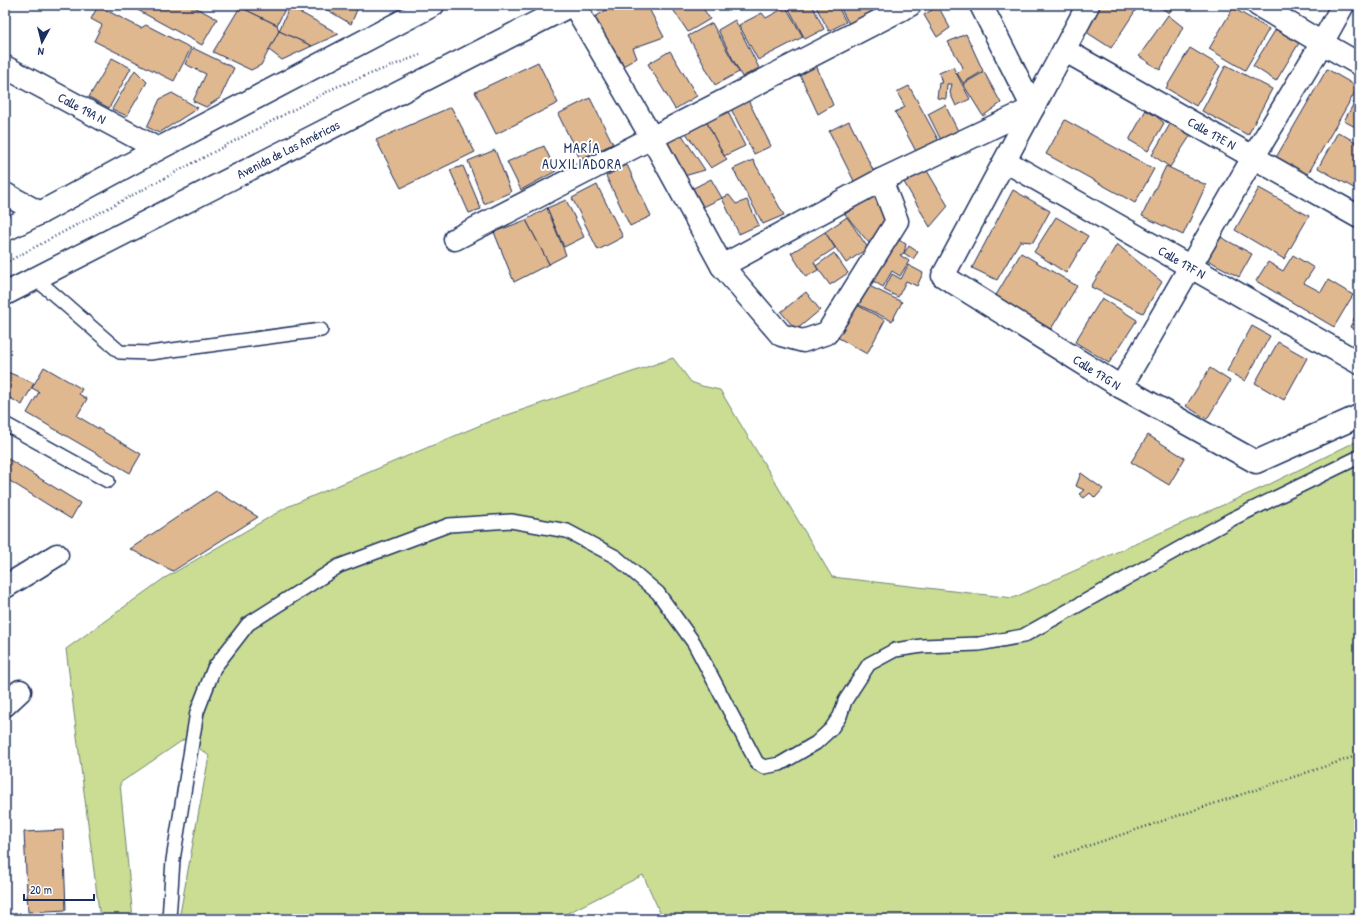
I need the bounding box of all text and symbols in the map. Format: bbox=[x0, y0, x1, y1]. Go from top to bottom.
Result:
north arrow bbox=[22, 22, 62, 62]
text: N bbox=[37, 45, 45, 59]
street label: Calle 19A N bbox=[55, 88, 109, 128]
street label: Calle 17E N bbox=[1185, 112, 1240, 154]
street label: Avenida de Las Américas bbox=[233, 115, 343, 183]
district label: MARÍA AUXILIADORA bbox=[542, 138, 622, 173]
street label: Calle 17F N bbox=[1155, 241, 1209, 283]
street label: Calle 17G N bbox=[1070, 350, 1124, 394]
scale bar bbox=[24, 876, 94, 902]
text: 20 m bbox=[30, 881, 52, 898]

